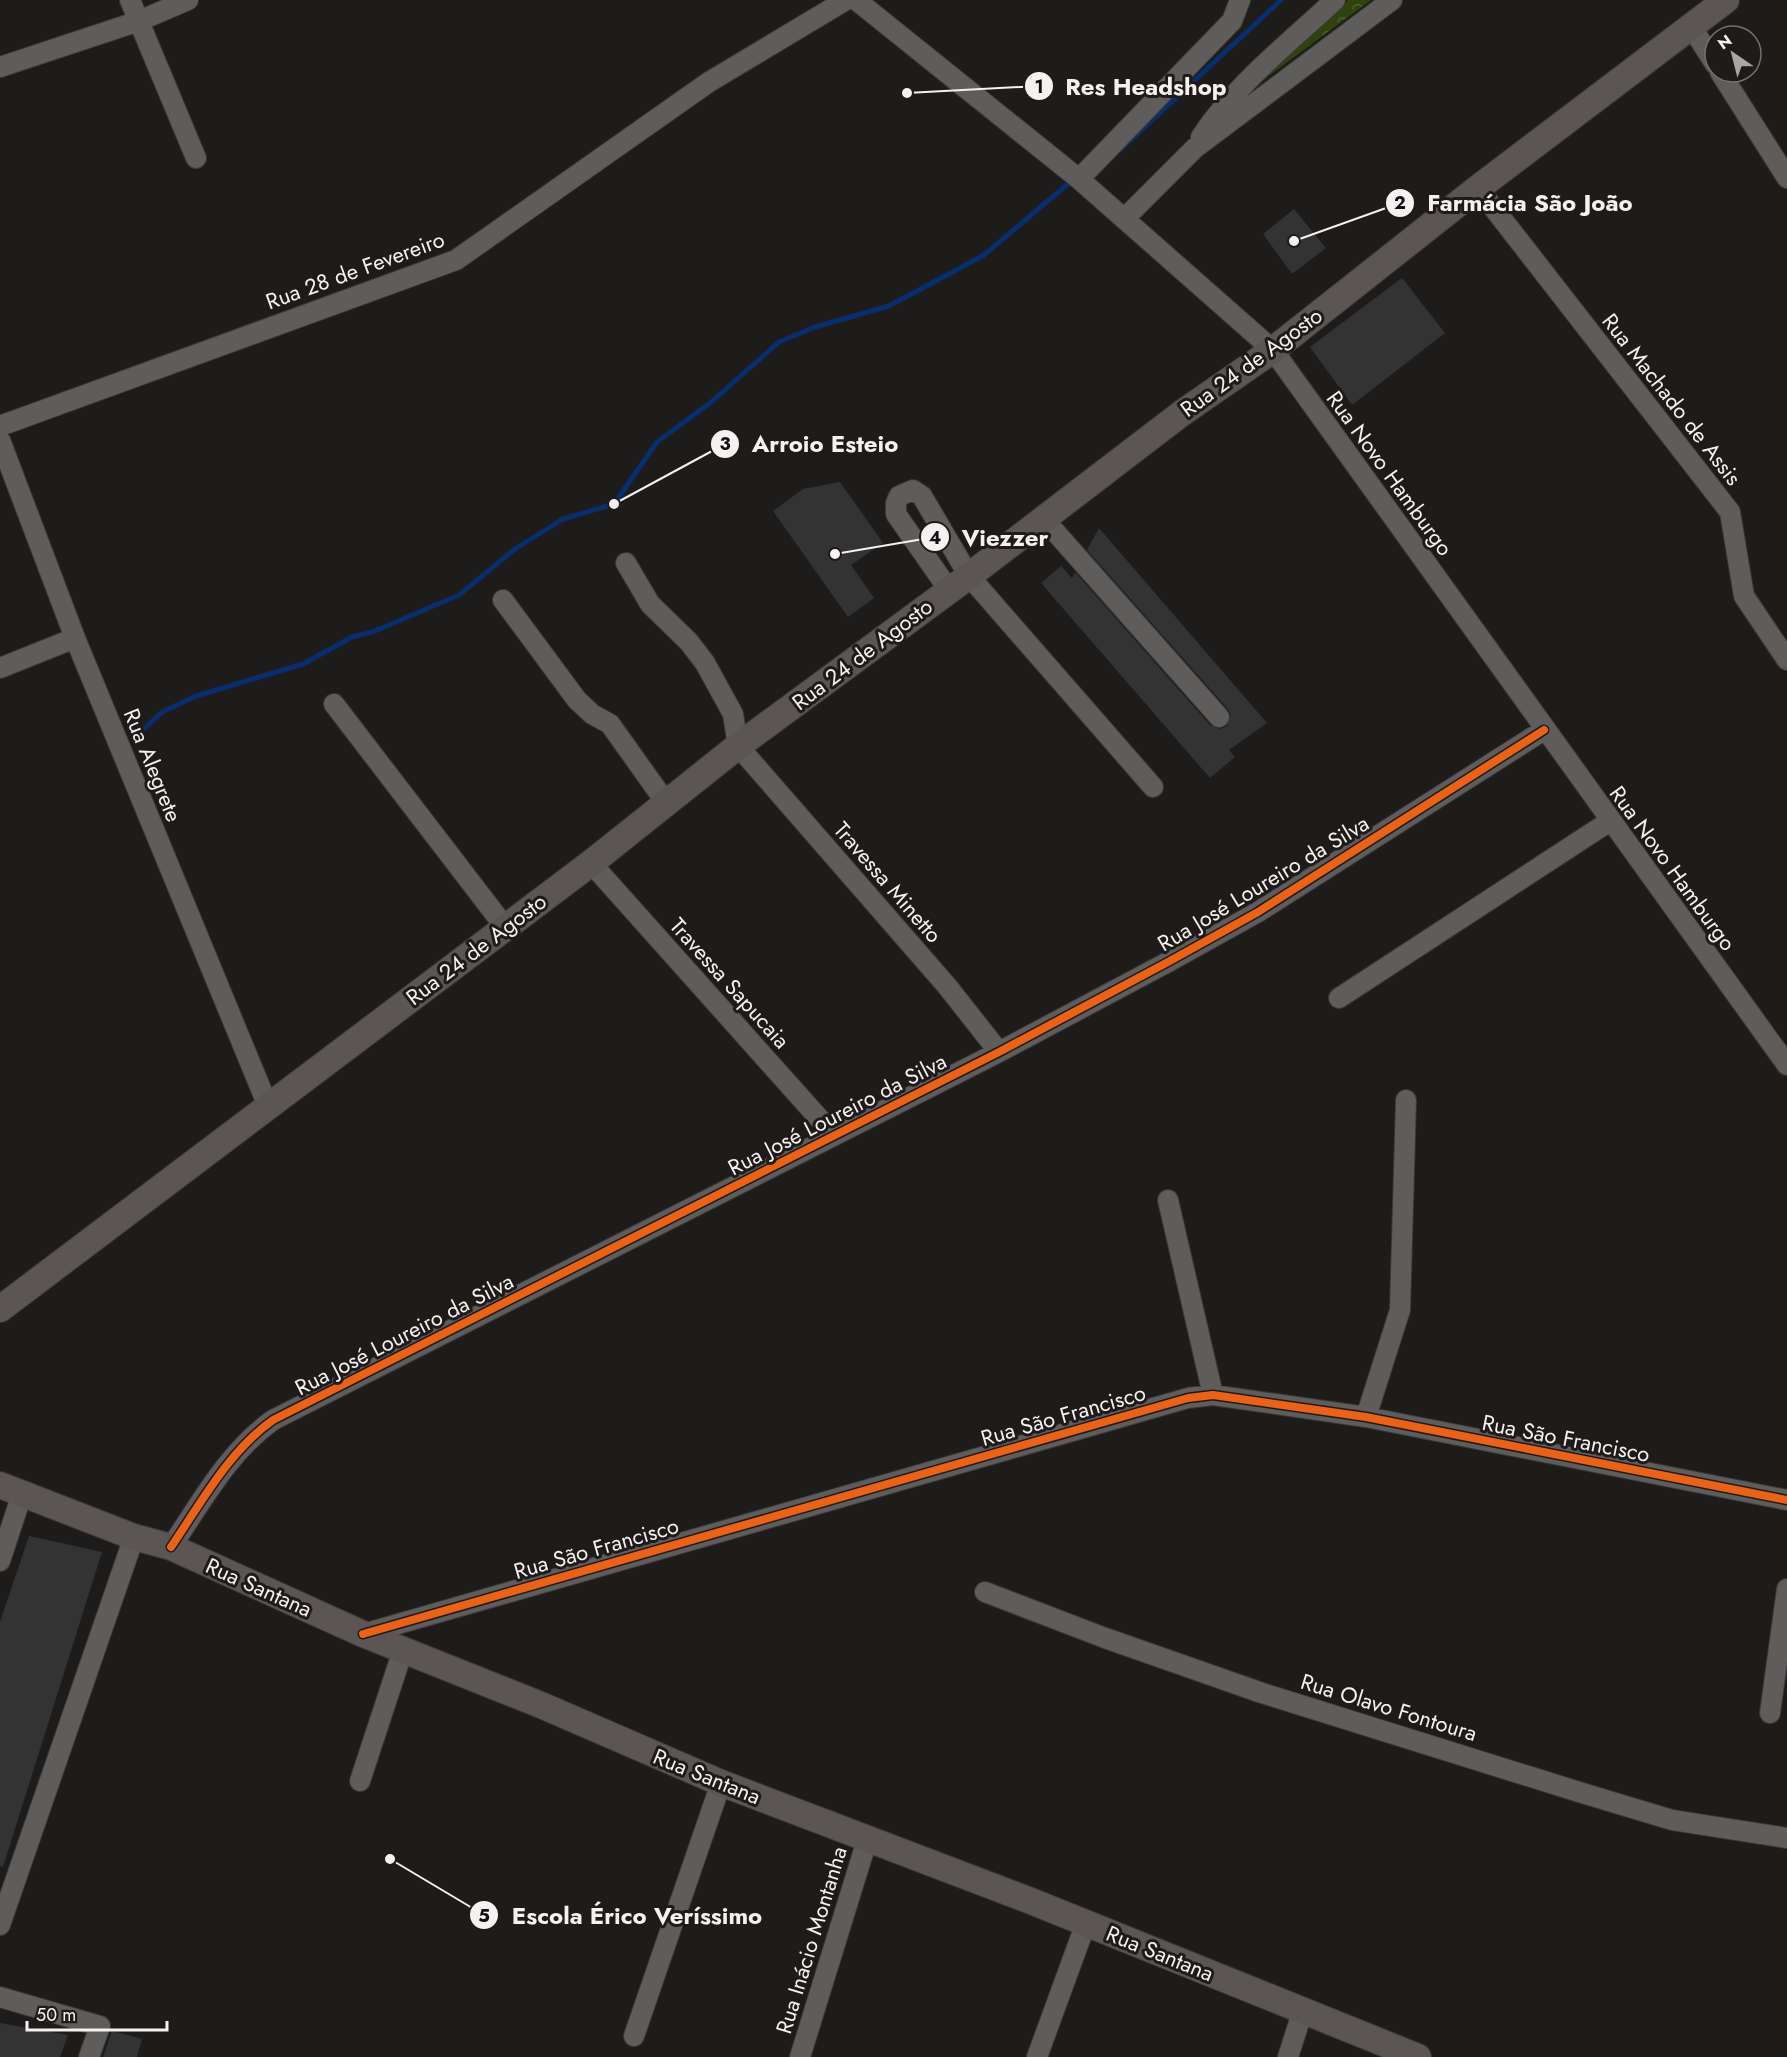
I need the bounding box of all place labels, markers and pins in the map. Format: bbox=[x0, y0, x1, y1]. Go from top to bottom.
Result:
callout: Res Headshop bbox=[1024, 65, 1239, 107]
callout: Farmácia São João bbox=[1385, 182, 1644, 224]
callout: Arroio Esteio bbox=[710, 423, 911, 465]
callout: Viezzer bbox=[920, 516, 1060, 558]
callout: Escola Érico Veríssimo bbox=[469, 1894, 774, 1936]

